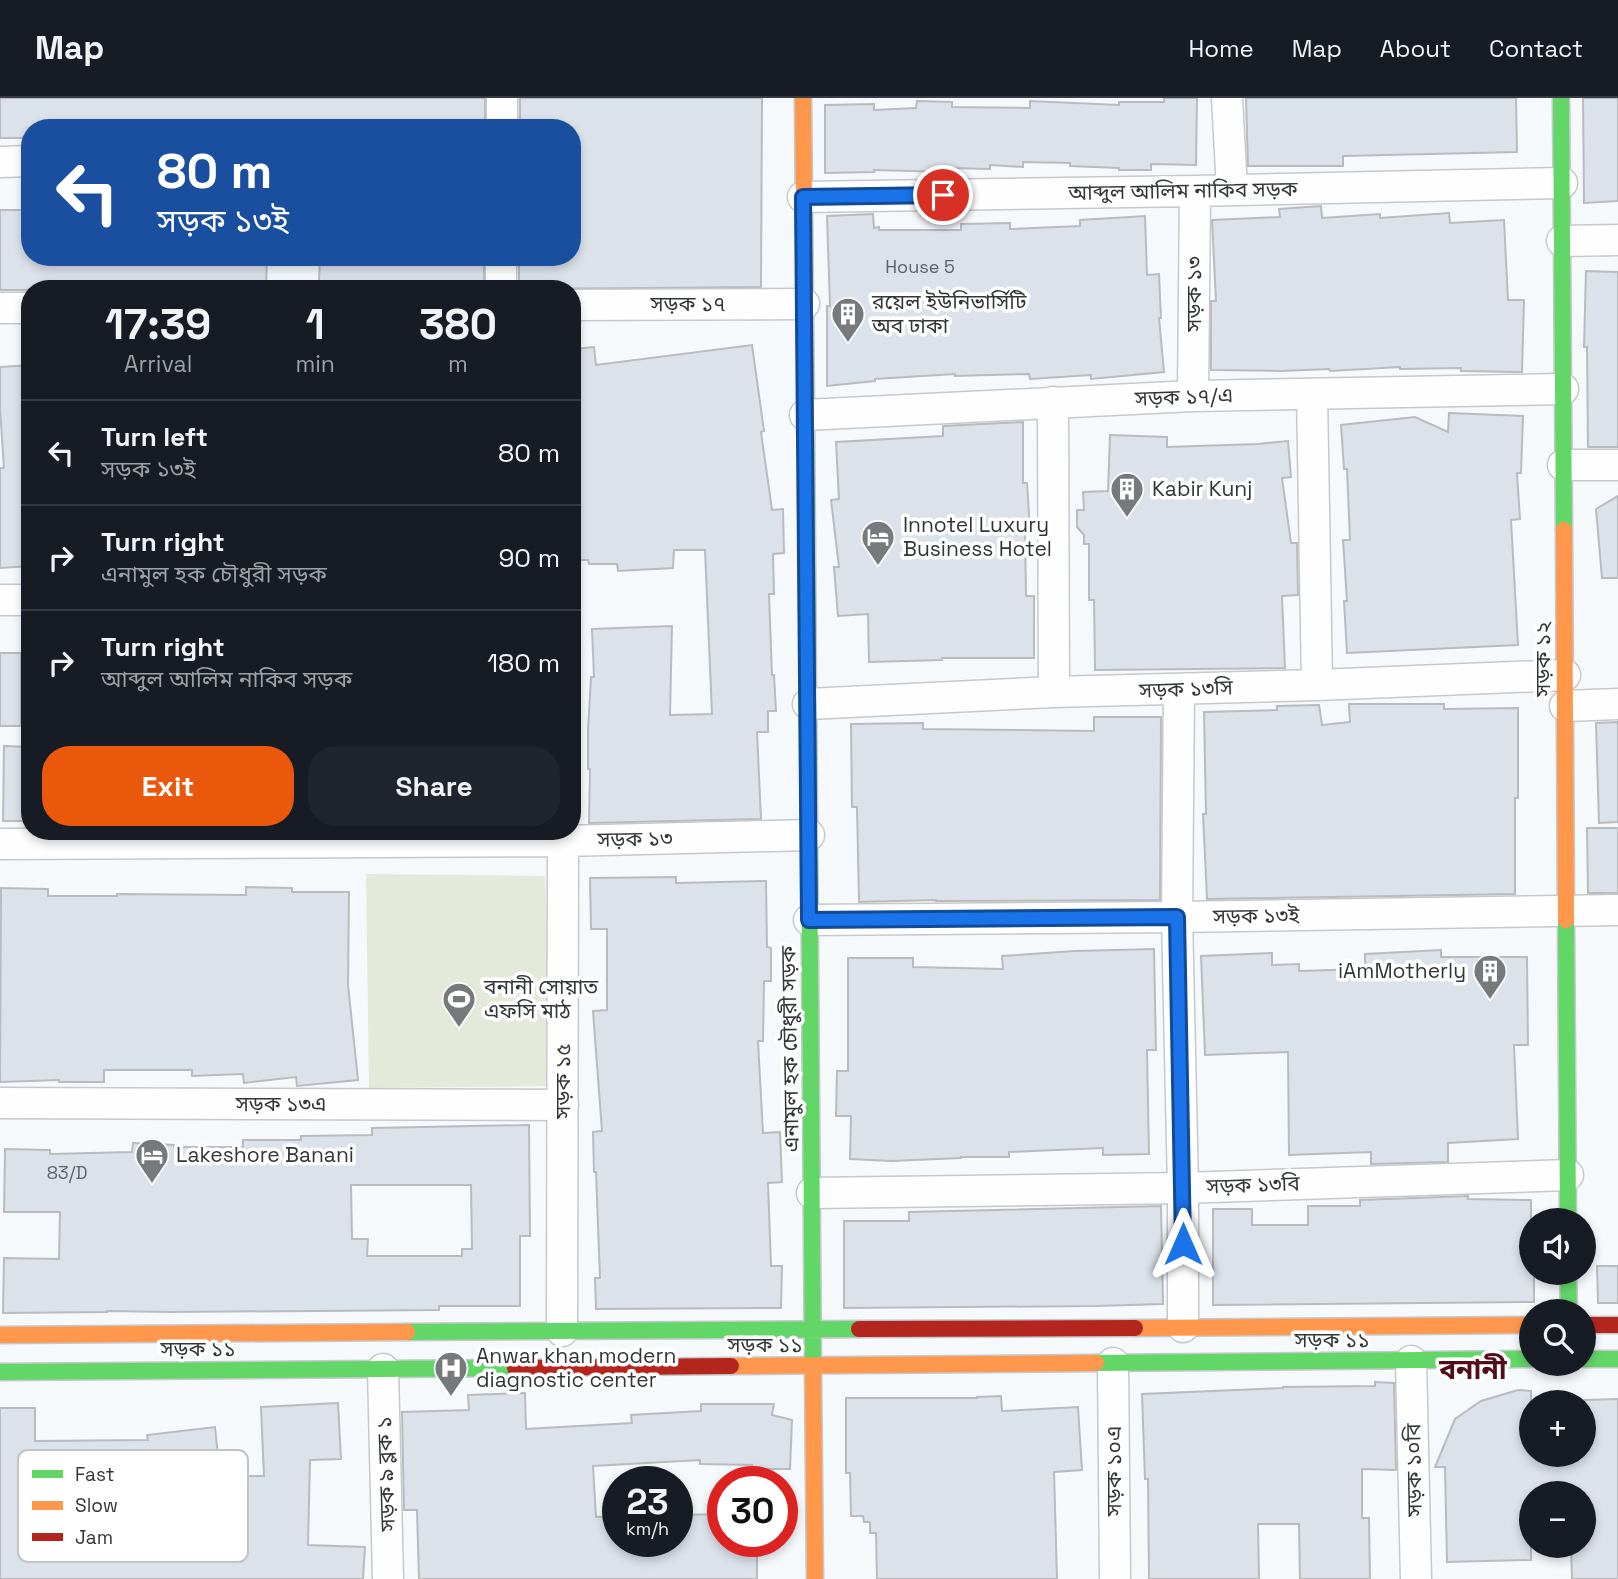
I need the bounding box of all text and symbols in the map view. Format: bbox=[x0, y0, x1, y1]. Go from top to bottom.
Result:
text: Map bbox=[35, 27, 104, 69]
text: Home bbox=[1188, 33, 1254, 64]
text: Map bbox=[1292, 33, 1342, 64]
text: About bbox=[1380, 33, 1451, 64]
text: Contact bbox=[1489, 33, 1583, 64]
text: 80 m bbox=[157, 140, 272, 202]
icon: left bbox=[42, 147, 133, 238]
pin bbox=[913, 165, 973, 225]
street label: আব্দুল আলিম নাকিব সড়ক bbox=[1067, 175, 1299, 206]
icon: arrive bbox=[924, 176, 962, 214]
text: সড়ক ১৩ই bbox=[157, 201, 289, 241]
house number: House 5 bbox=[885, 255, 955, 278]
street label: সড়ক ১৩ bbox=[1180, 256, 1207, 333]
place label: রয়েল ইউনিভার্সিটি অব ঢাকা bbox=[871, 288, 1027, 339]
street label: সড়ক ১৭ bbox=[649, 290, 726, 317]
building icon: রয়েল ইউনিভার্সিটি অব ঢাকা bbox=[829, 295, 867, 344]
text: 17:39 bbox=[105, 298, 211, 351]
text: 1 bbox=[306, 298, 325, 351]
text: 380 bbox=[419, 298, 497, 351]
text: Arrival bbox=[124, 349, 192, 379]
text: min bbox=[295, 349, 335, 379]
text: m bbox=[448, 349, 468, 379]
street label: সড়ক ১৭/এ bbox=[1133, 381, 1234, 412]
text: Turn left bbox=[101, 420, 208, 454]
icon: left bbox=[42, 434, 80, 472]
text: 80 m bbox=[498, 436, 560, 470]
text: সড়ক ১৩ই bbox=[101, 454, 196, 484]
building icon: Kabir Kunj bbox=[1108, 470, 1146, 519]
place label: Kabir Kunj bbox=[1152, 475, 1252, 502]
place label: Innotel Luxury Business Hotel bbox=[903, 511, 1052, 562]
hotel icon: Innotel Luxury Business Hotel bbox=[859, 518, 897, 567]
text: Turn right bbox=[101, 525, 225, 559]
icon: right bbox=[42, 539, 80, 577]
text: 90 m bbox=[498, 541, 560, 575]
text: এনামুল হক চৌধুরী সড়ক bbox=[101, 559, 327, 589]
street label: সড়ক ১২ bbox=[1529, 621, 1556, 698]
text: Turn right bbox=[101, 630, 225, 664]
icon: right bbox=[42, 644, 80, 682]
text: 180 m bbox=[487, 646, 560, 680]
text: আব্দুল আলিম নাকিব সড়ক bbox=[101, 664, 352, 694]
street label: সড়ক ১৩সি bbox=[1138, 673, 1234, 704]
button: Exit bbox=[42, 746, 294, 826]
button: Share bbox=[308, 746, 560, 826]
street label: সড়ক ১৩ bbox=[596, 824, 673, 853]
street label: সড়ক ১৩ই bbox=[1212, 901, 1300, 930]
street label: এনামুল হক চৌধুরী সড়ক bbox=[774, 945, 805, 1152]
building icon: iAmMotherly bbox=[1471, 952, 1509, 1001]
place label: iAmMotherly bbox=[1338, 957, 1466, 984]
place label: বনানী সোয়াত এফসি মাঠ bbox=[483, 973, 599, 1024]
sports icon: বনানী সোয়াত এফসি মাঠ bbox=[440, 980, 478, 1029]
street label: সড়ক ১৫ bbox=[549, 1043, 576, 1120]
street label: সড়ক ১৩এ bbox=[235, 1090, 326, 1117]
hotel icon: Lakeshore Banani bbox=[133, 1136, 171, 1185]
place label: Lakeshore Banani bbox=[176, 1141, 354, 1168]
house number: 83/D bbox=[47, 1161, 87, 1184]
street label: সড়ক ১৩বি bbox=[1205, 1169, 1301, 1200]
position arrow bbox=[1146, 1207, 1220, 1281]
map controls bbox=[1519, 1208, 1596, 1558]
button: sound bbox=[1519, 1208, 1596, 1285]
button: search bbox=[1519, 1299, 1596, 1376]
street label: সড়ক ১১ bbox=[1293, 1326, 1370, 1353]
street label: সড়ক ১১ bbox=[726, 1331, 803, 1358]
street label: সড়ক ১১ bbox=[159, 1335, 236, 1362]
place label: Anwar khan modern diagnostic center bbox=[476, 1342, 676, 1393]
hospital icon: Anwar khan modern diagnostic center bbox=[432, 1349, 470, 1398]
district label: বনানী bbox=[1438, 1351, 1508, 1387]
button: + bbox=[1519, 1390, 1596, 1467]
street label: সড়ক ৯ ব্লক ১ bbox=[370, 1416, 401, 1533]
street label: সড়ক ১০বি bbox=[1399, 1423, 1428, 1518]
street label: সড়ক ১০এ bbox=[1100, 1426, 1127, 1517]
legend bbox=[18, 1450, 248, 1562]
text: Fast bbox=[75, 1462, 115, 1487]
speed limit sign: 30 bbox=[707, 1466, 798, 1557]
text: 23 bbox=[626, 1480, 669, 1524]
button: − bbox=[1519, 1481, 1596, 1558]
text: Slow bbox=[75, 1493, 118, 1518]
text: km/h bbox=[626, 1517, 669, 1540]
text: Jam bbox=[75, 1525, 113, 1550]

